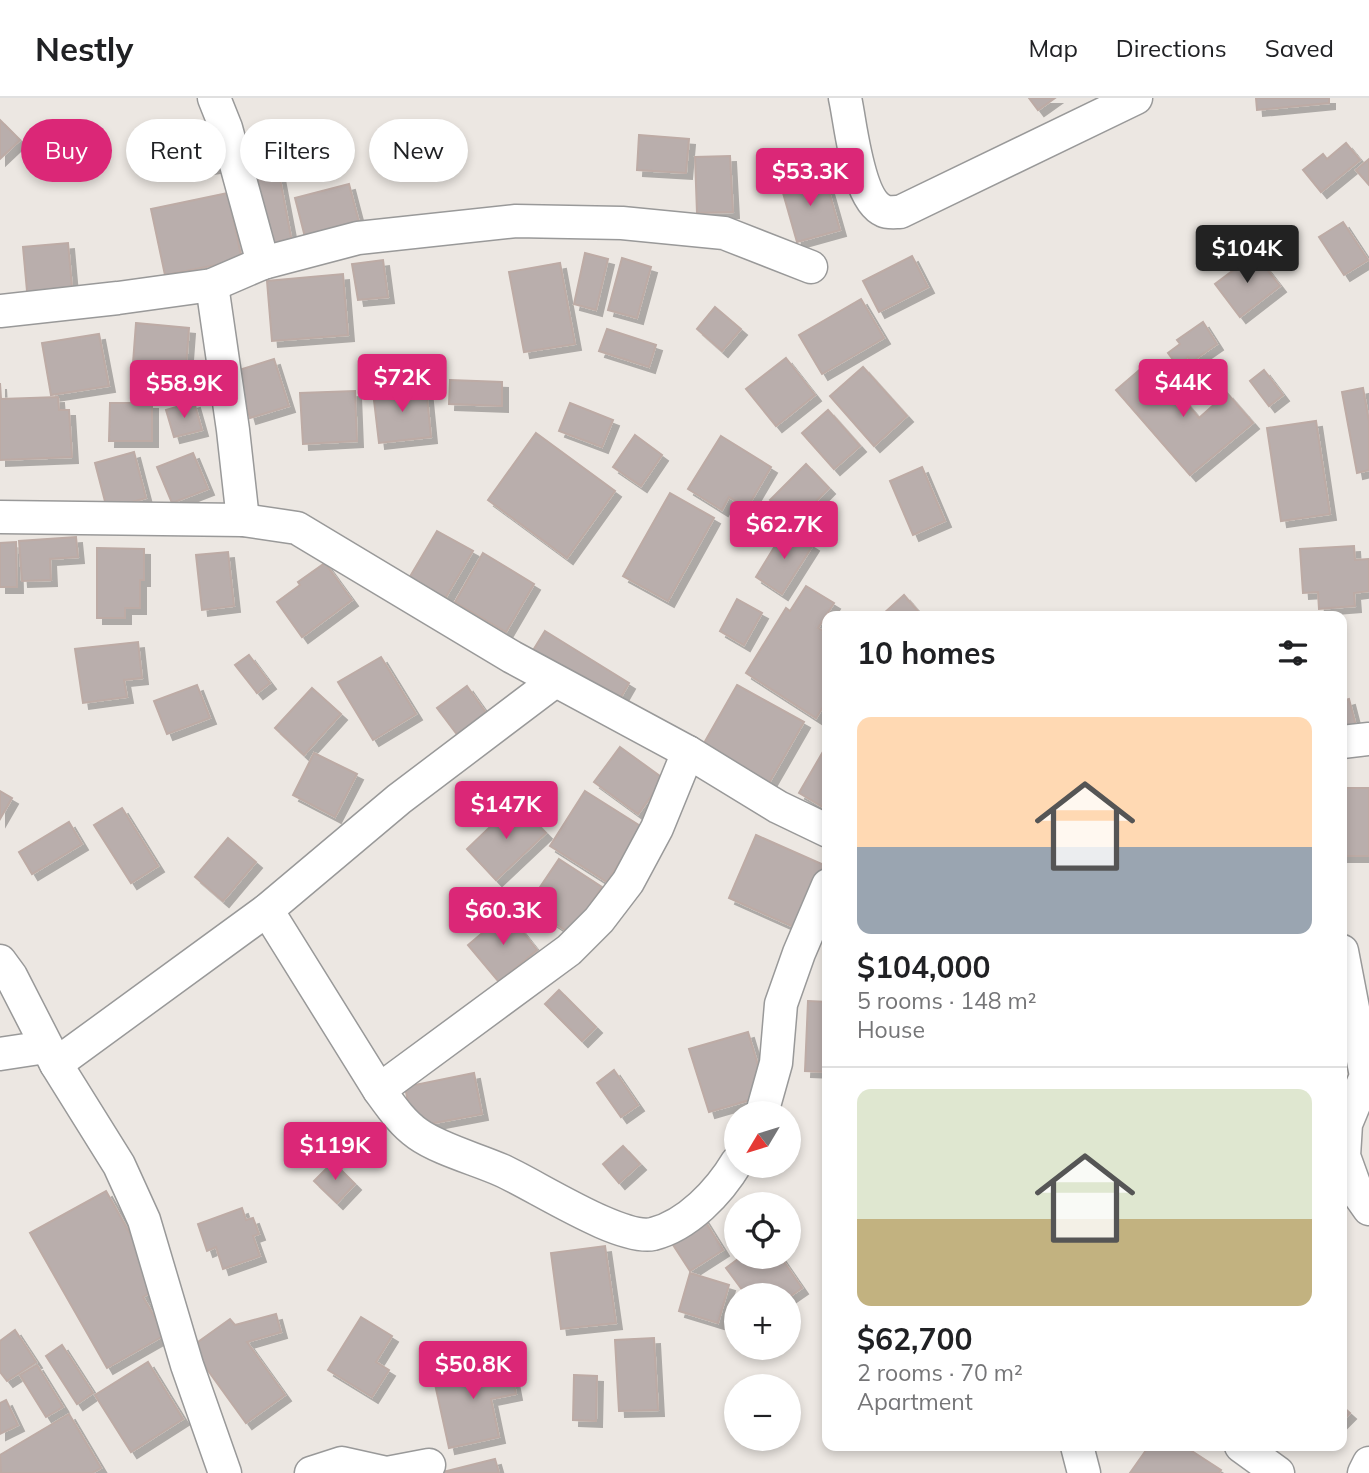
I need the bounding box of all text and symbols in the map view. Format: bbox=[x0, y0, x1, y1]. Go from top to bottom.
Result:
text: Nestly bbox=[35, 28, 133, 69]
text: Map bbox=[1028, 33, 1078, 63]
text: Directions bbox=[1116, 33, 1227, 63]
text: Saved bbox=[1265, 33, 1334, 63]
chip: Buy bbox=[21, 119, 112, 182]
chip: Rent bbox=[126, 119, 226, 182]
chip: Filters bbox=[240, 119, 355, 182]
chip: New bbox=[369, 119, 468, 182]
pin: $53.3K bbox=[753, 148, 867, 208]
text: $53.3K bbox=[772, 156, 848, 185]
pin: $104K bbox=[1198, 226, 1296, 285]
text: $104K bbox=[1212, 233, 1282, 262]
pin: $72K bbox=[361, 354, 443, 414]
pin: $58.9K bbox=[127, 360, 241, 420]
pin: $44K bbox=[1142, 360, 1224, 419]
text: $72K bbox=[374, 362, 430, 391]
text: $44K bbox=[1155, 367, 1211, 396]
text: $58.9K bbox=[146, 368, 222, 397]
pin: $62.7K bbox=[727, 502, 841, 561]
text: $62.7K bbox=[746, 509, 822, 538]
text: 10 homes bbox=[857, 634, 996, 672]
icon: filters bbox=[1274, 634, 1312, 672]
icon: home bbox=[1022, 763, 1148, 889]
pin: $147K bbox=[457, 782, 555, 841]
text: $147K bbox=[471, 789, 541, 818]
pin: $60.3K bbox=[446, 888, 560, 947]
text: $60.3K bbox=[465, 895, 541, 924]
text: $104,000 bbox=[857, 948, 990, 986]
text: 5 rooms · 148 m² bbox=[857, 986, 1037, 1015]
text: House bbox=[857, 1015, 925, 1044]
north arrow bbox=[724, 1101, 802, 1178]
map controls bbox=[724, 1101, 801, 1451]
pin: $119K bbox=[286, 1122, 384, 1182]
text: $119K bbox=[300, 1130, 370, 1159]
icon: home bbox=[1022, 1135, 1148, 1261]
button: locate bbox=[724, 1192, 801, 1269]
button: + bbox=[724, 1283, 801, 1360]
text: $62,700 bbox=[857, 1320, 972, 1358]
pin: $50.8K bbox=[416, 1342, 530, 1401]
text: $50.8K bbox=[435, 1349, 511, 1378]
text: 2 rooms · 70 m² bbox=[857, 1358, 1023, 1387]
button: − bbox=[724, 1374, 801, 1451]
text: Apartment bbox=[857, 1387, 973, 1416]

